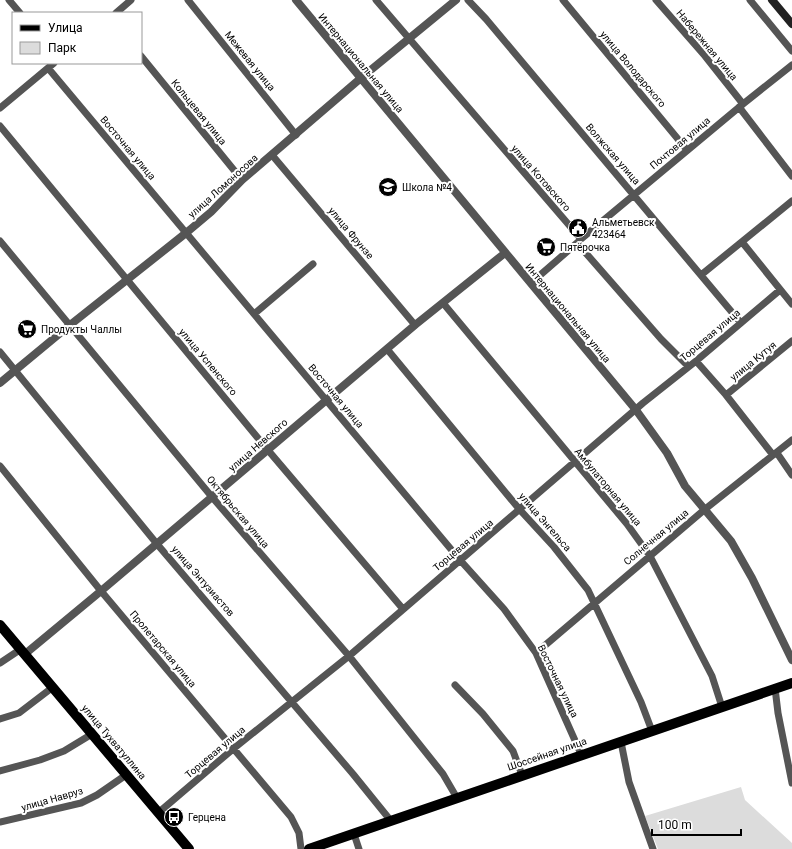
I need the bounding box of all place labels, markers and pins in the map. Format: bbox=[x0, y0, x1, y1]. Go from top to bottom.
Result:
school or university icon: Школа №4 bbox=[377, 176, 399, 198]
place label: Школа №4 bbox=[402, 182, 452, 193]
public building icon: Альметьевск 423464 bbox=[567, 217, 589, 239]
place label: Альметьевск 423464 bbox=[592, 217, 655, 240]
supermarket icon: Пятёрочка bbox=[535, 236, 557, 258]
place label: Пятёрочка bbox=[560, 242, 610, 253]
supermarket icon: Продукты Чаллы bbox=[16, 318, 38, 340]
place label: Продукты Чаллы bbox=[41, 324, 122, 335]
bus stop icon: Герцена bbox=[163, 806, 185, 828]
place label: Герцена bbox=[188, 812, 226, 823]

